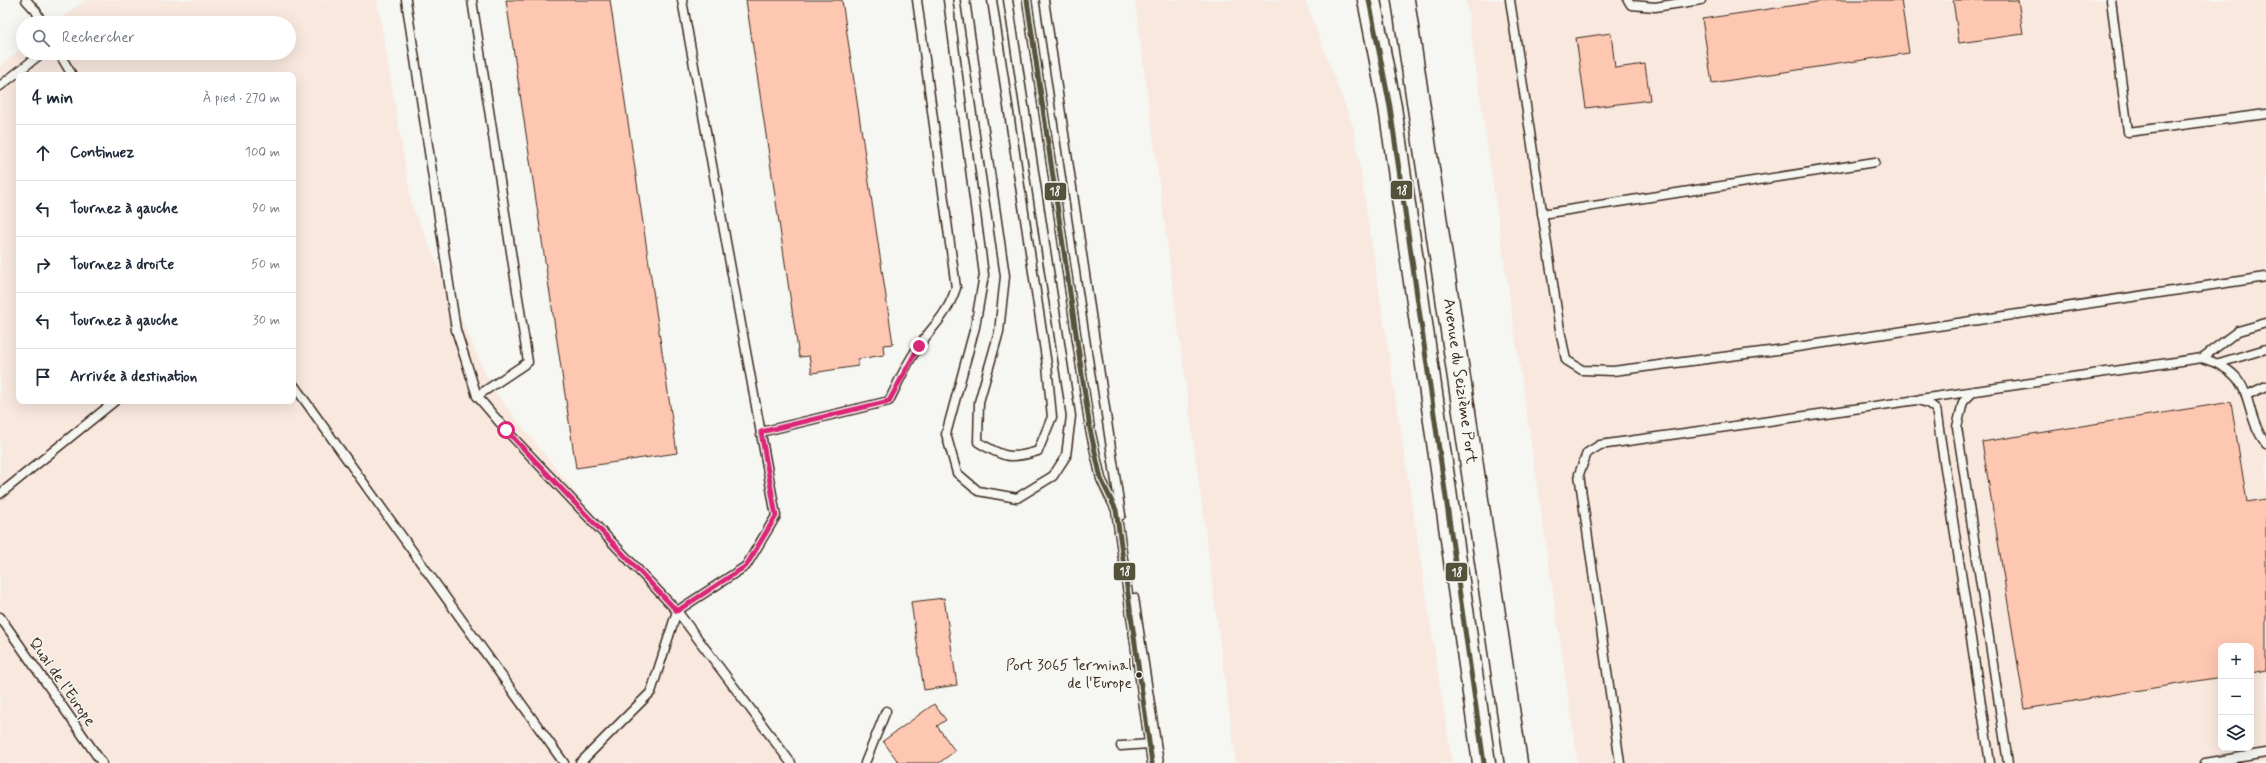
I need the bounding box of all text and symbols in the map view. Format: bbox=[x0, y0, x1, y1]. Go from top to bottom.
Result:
search box bbox=[16, 16, 296, 60]
icon: search bbox=[30, 27, 52, 49]
text: Rechercher bbox=[62, 28, 135, 48]
text: 4 min bbox=[32, 87, 73, 109]
text: À pied · 270 m bbox=[203, 90, 280, 107]
icon: ahead bbox=[32, 142, 54, 164]
text: Continuez bbox=[70, 143, 134, 163]
text: 100 m bbox=[245, 144, 280, 161]
line badge: 18 bbox=[1390, 180, 1413, 200]
line badge: 18 bbox=[1044, 182, 1067, 201]
text: 18 bbox=[1397, 184, 1407, 198]
text: 18 bbox=[1050, 185, 1060, 199]
icon: left bbox=[32, 198, 54, 220]
text: Tournez à gauche bbox=[70, 199, 178, 219]
text: 90 m bbox=[252, 200, 280, 217]
icon: right bbox=[32, 254, 54, 276]
text: Tournez à droite bbox=[70, 255, 174, 275]
text: 50 m bbox=[251, 256, 280, 273]
street label: Avenue du Seizième Port bbox=[1438, 297, 1482, 466]
icon: left bbox=[32, 310, 54, 332]
text: Tournez à gauche bbox=[70, 311, 178, 331]
text: 30 m bbox=[253, 312, 280, 329]
route end bbox=[910, 337, 928, 355]
icon: arrive bbox=[32, 366, 54, 388]
text: Arrivée à destination bbox=[70, 367, 197, 387]
route start bbox=[497, 421, 515, 439]
line badge: 18 bbox=[1113, 562, 1136, 581]
line badge: 18 bbox=[1445, 562, 1468, 582]
text: 18 bbox=[1120, 565, 1130, 579]
text: 18 bbox=[1452, 566, 1462, 580]
street label: Quai de l'Europe bbox=[24, 633, 100, 731]
map controls bbox=[2218, 643, 2254, 751]
button: + bbox=[2218, 643, 2254, 679]
place label: Port 3065 Terminal de l'Europe bbox=[1006, 656, 1132, 694]
marker: Port 3065 Terminal de l'Europe bbox=[1134, 670, 1144, 680]
button: − bbox=[2218, 679, 2254, 715]
button: layers bbox=[2218, 715, 2254, 751]

